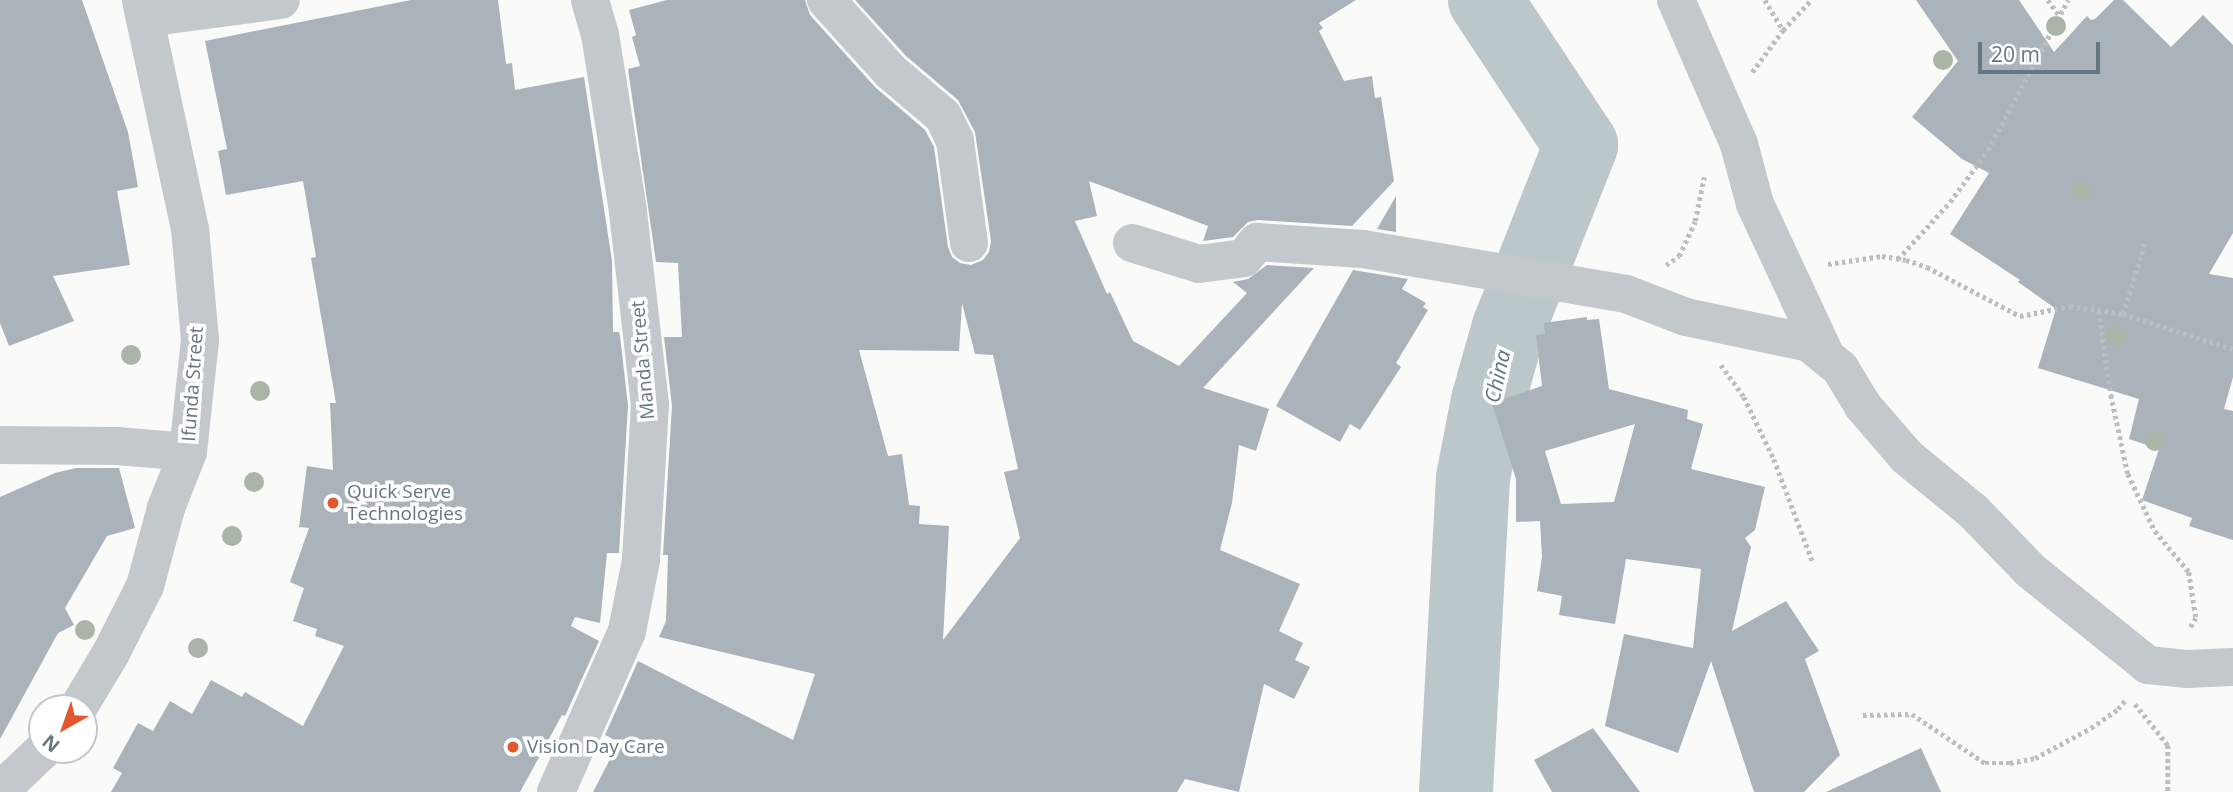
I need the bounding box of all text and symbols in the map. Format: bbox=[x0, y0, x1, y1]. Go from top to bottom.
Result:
scale bar bbox=[1981, 28, 2104, 72]
text: 20 m bbox=[1991, 40, 2040, 68]
street label: Manda Street bbox=[626, 299, 660, 421]
street label: Ifunda Street bbox=[178, 326, 208, 442]
water label: China bbox=[1479, 347, 1515, 405]
place label: Quick Serve Technologies bbox=[347, 481, 463, 525]
marker: Quick Serve Technologies bbox=[325, 495, 341, 511]
north arrow bbox=[28, 694, 98, 764]
text: N bbox=[37, 729, 65, 758]
place label: Vision Day Care bbox=[527, 736, 665, 758]
marker: Vision Day Care bbox=[505, 739, 521, 755]

